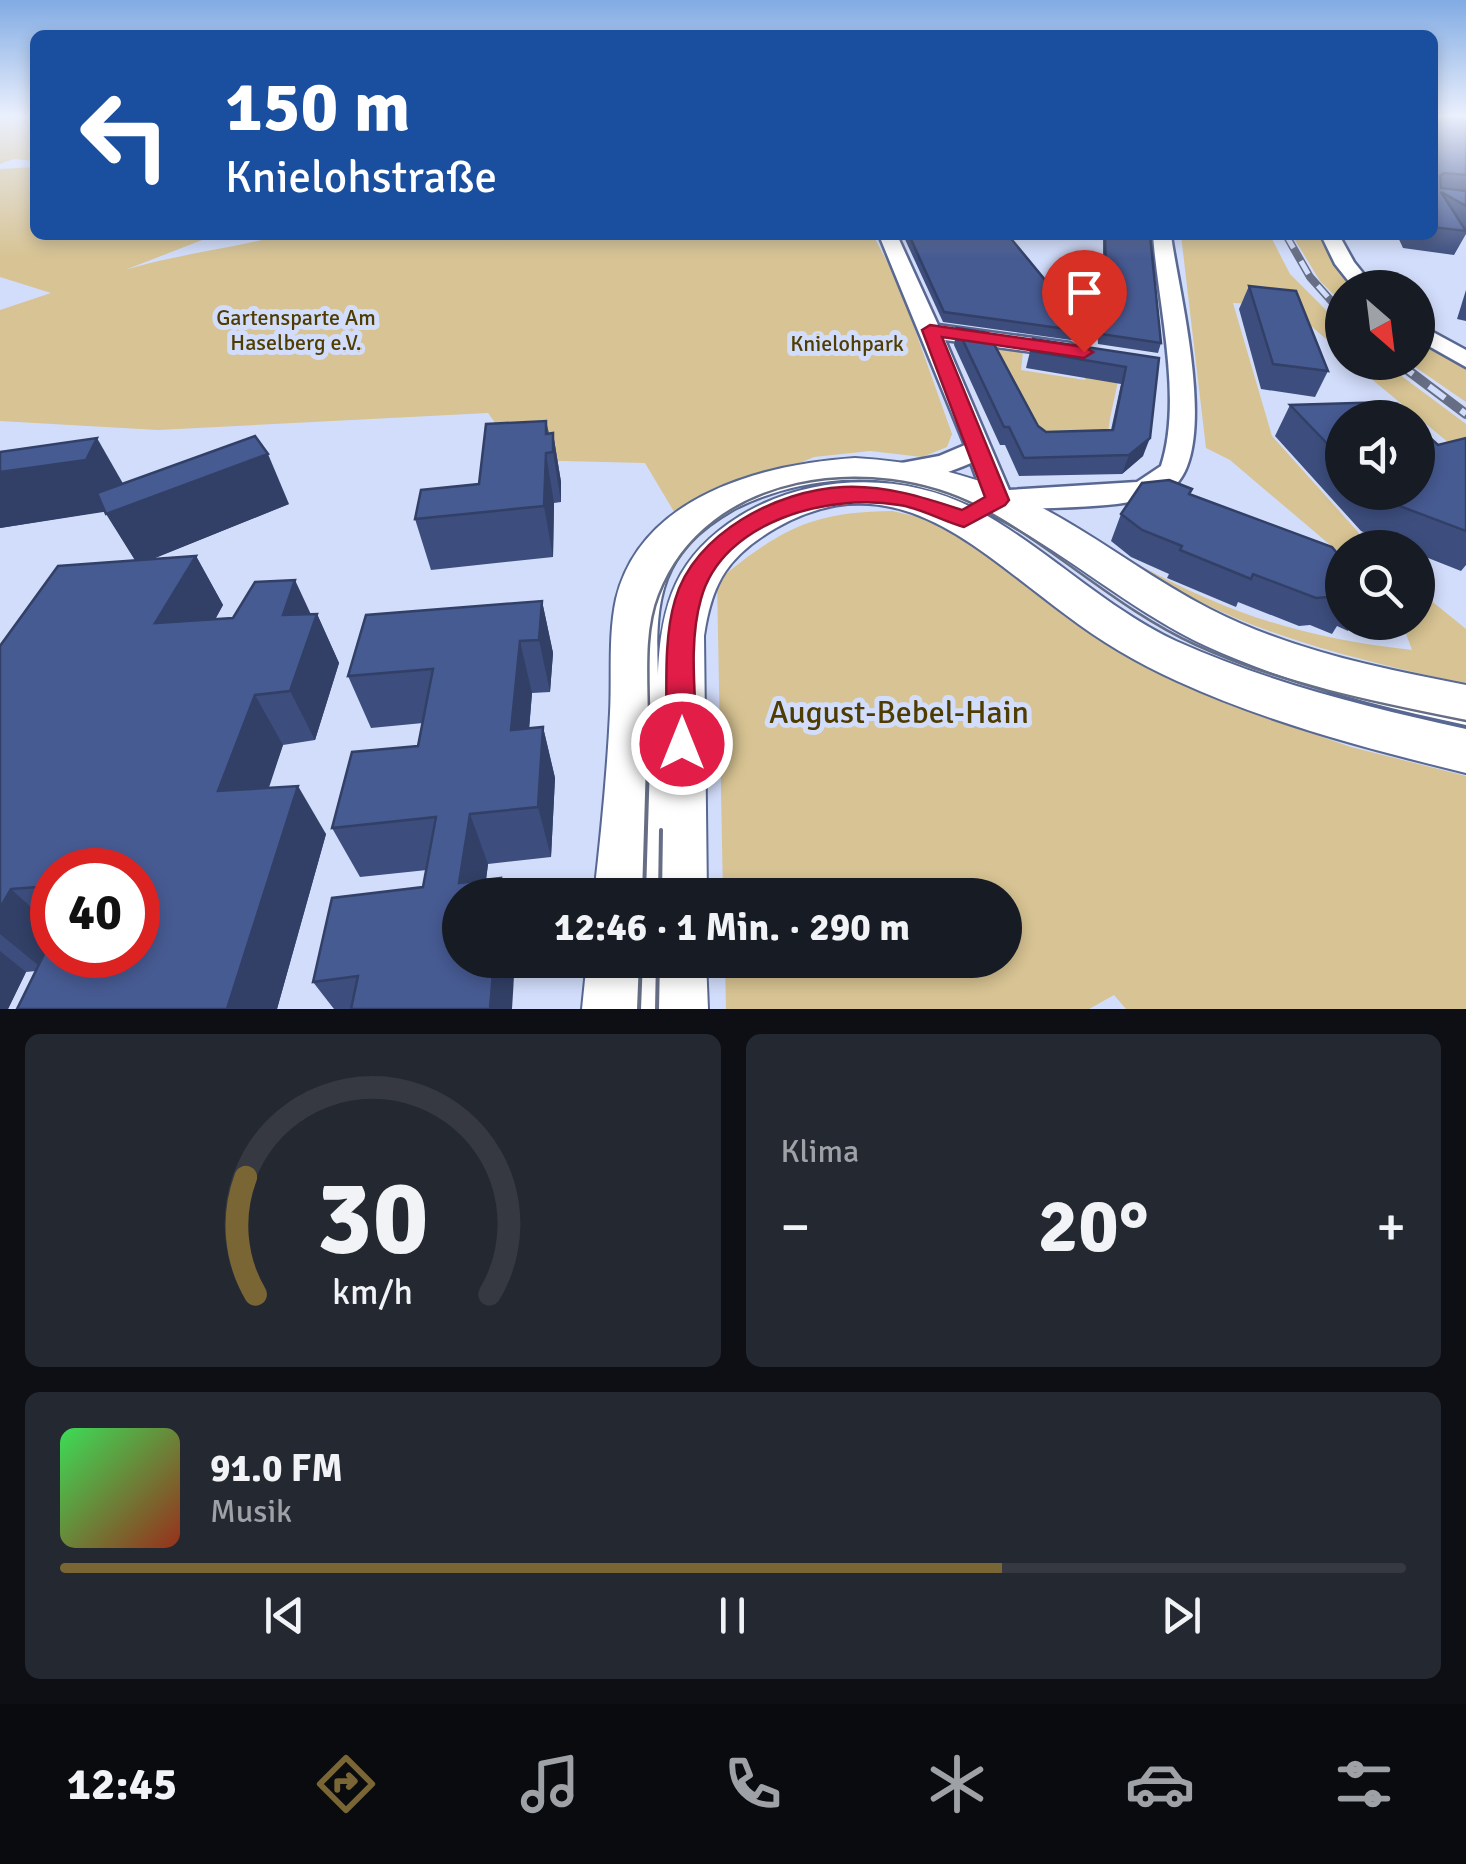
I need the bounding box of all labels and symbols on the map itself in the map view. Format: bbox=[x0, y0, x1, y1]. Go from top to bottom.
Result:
pin bbox=[1042, 250, 1127, 353]
north arrow bbox=[1325, 270, 1435, 380]
park label: Gartensparte Am Haselberg e.V. bbox=[216, 304, 376, 356]
park label: Knielohpark bbox=[790, 330, 904, 357]
position arrow bbox=[630, 692, 734, 796]
park label: August-Bebel-Hain bbox=[769, 693, 1029, 732]
speed limit sign: 40 bbox=[30, 848, 160, 978]

